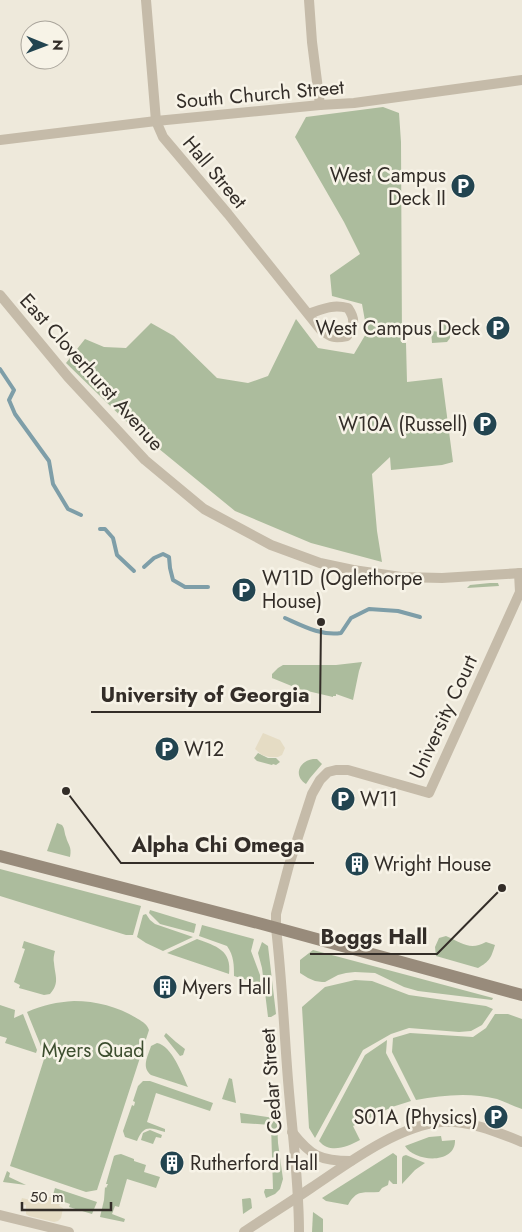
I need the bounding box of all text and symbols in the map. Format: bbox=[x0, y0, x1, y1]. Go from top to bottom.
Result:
north arrow bbox=[20, 20, 70, 70]
text: N bbox=[48, 39, 68, 51]
street label: South Church Street bbox=[175, 73, 346, 116]
street label: Hall Street bbox=[176, 130, 254, 215]
place label: West Campus Deck II bbox=[330, 161, 446, 213]
parking icon: West Campus Deck II bbox=[450, 173, 476, 199]
street label: East Cloverhurst Avenue bbox=[13, 287, 170, 458]
place label: West Campus Deck bbox=[316, 314, 480, 343]
parking icon: West Campus Deck bbox=[485, 315, 511, 341]
place label: W10A (Russell) bbox=[338, 410, 468, 439]
parking icon: W10A (Russell) bbox=[472, 411, 498, 437]
place label: W11D (Oglethorpe House) bbox=[262, 564, 422, 616]
parking icon: W11D (Oglethorpe House) bbox=[231, 577, 257, 603]
street label: University Court bbox=[402, 650, 485, 784]
callout: University of Georgia bbox=[91, 676, 320, 712]
text: University of Georgia bbox=[101, 680, 309, 710]
place label: W12 bbox=[184, 735, 224, 764]
parking icon: W12 bbox=[154, 736, 180, 762]
place label: W11 bbox=[360, 785, 398, 814]
parking icon: W11 bbox=[330, 786, 356, 812]
callout: Alpha Chi Omega bbox=[121, 827, 314, 863]
text: Alpha Chi Omega bbox=[130, 830, 305, 860]
place label: Wright House bbox=[374, 850, 491, 879]
building icon: Wright House bbox=[344, 851, 370, 877]
callout: Boggs Hall bbox=[310, 918, 437, 954]
text: Boggs Hall bbox=[321, 922, 428, 952]
place label: Myers Hall bbox=[182, 973, 271, 1002]
building icon: Myers Hall bbox=[152, 974, 178, 1000]
street label: Cedar Street bbox=[253, 1027, 290, 1135]
park label: Myers Quad bbox=[41, 1036, 145, 1065]
place label: S01A (Physics) bbox=[353, 1103, 478, 1132]
parking icon: S01A (Physics) bbox=[483, 1104, 509, 1130]
place label: Rutherford Hall bbox=[190, 1149, 318, 1178]
building icon: Rutherford Hall bbox=[159, 1150, 185, 1176]
scale bar bbox=[22, 1180, 111, 1212]
text: 50 m bbox=[30, 1186, 64, 1208]

